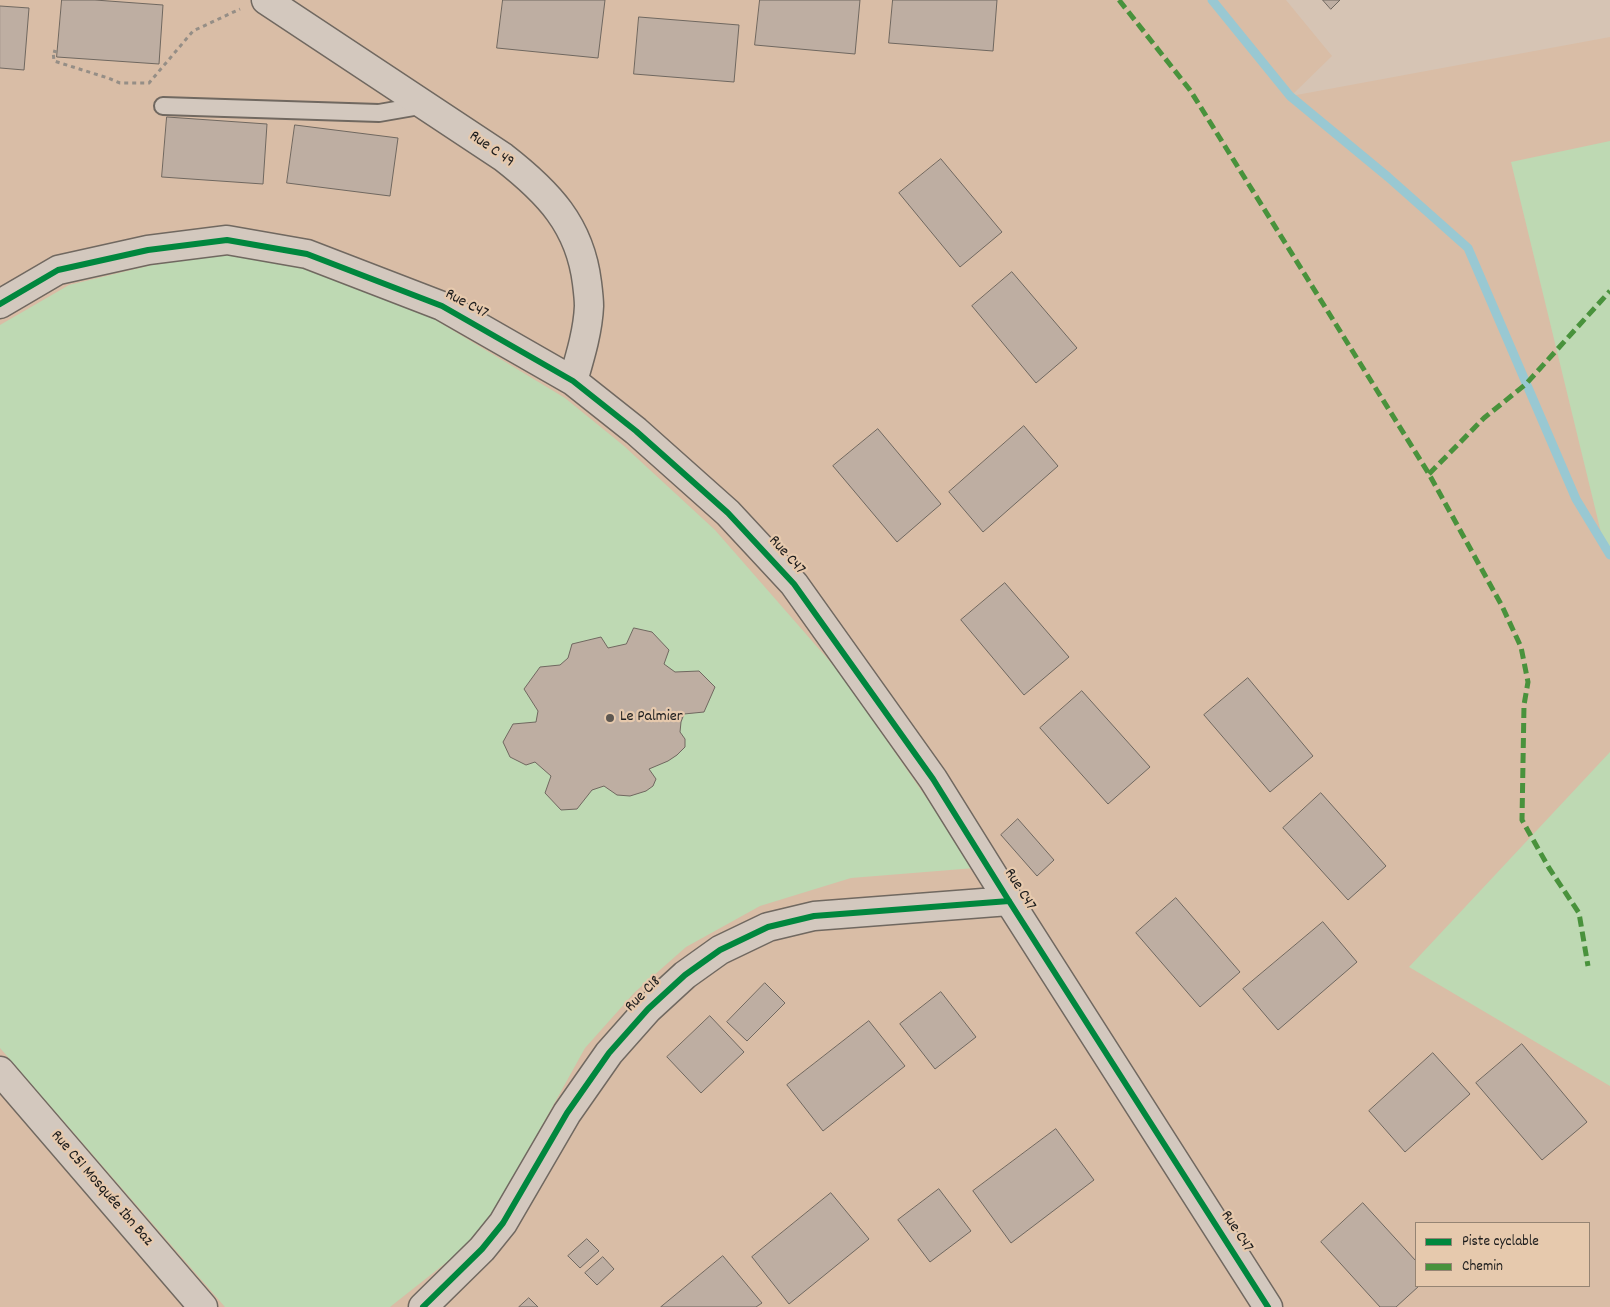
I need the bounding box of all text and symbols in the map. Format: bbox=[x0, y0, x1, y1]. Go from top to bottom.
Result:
street label: Rue C 49 bbox=[465, 128, 517, 172]
street label: Rue C47 bbox=[441, 286, 491, 324]
street label: Rue C47 bbox=[763, 532, 809, 580]
place label: Le Palmier bbox=[620, 708, 683, 728]
marker: Le Palmier bbox=[604, 712, 616, 724]
street label: Rue C47 bbox=[999, 865, 1039, 915]
street label: Rue C18 bbox=[622, 973, 666, 1017]
street label: Rue C51 Mosquée Ibn Baz bbox=[46, 1127, 156, 1251]
street label: Rue C47 bbox=[1215, 1207, 1257, 1257]
legend bbox=[1415, 1222, 1590, 1287]
text: Piste cyclable bbox=[1462, 1231, 1539, 1253]
text: Chemin bbox=[1462, 1256, 1503, 1278]

